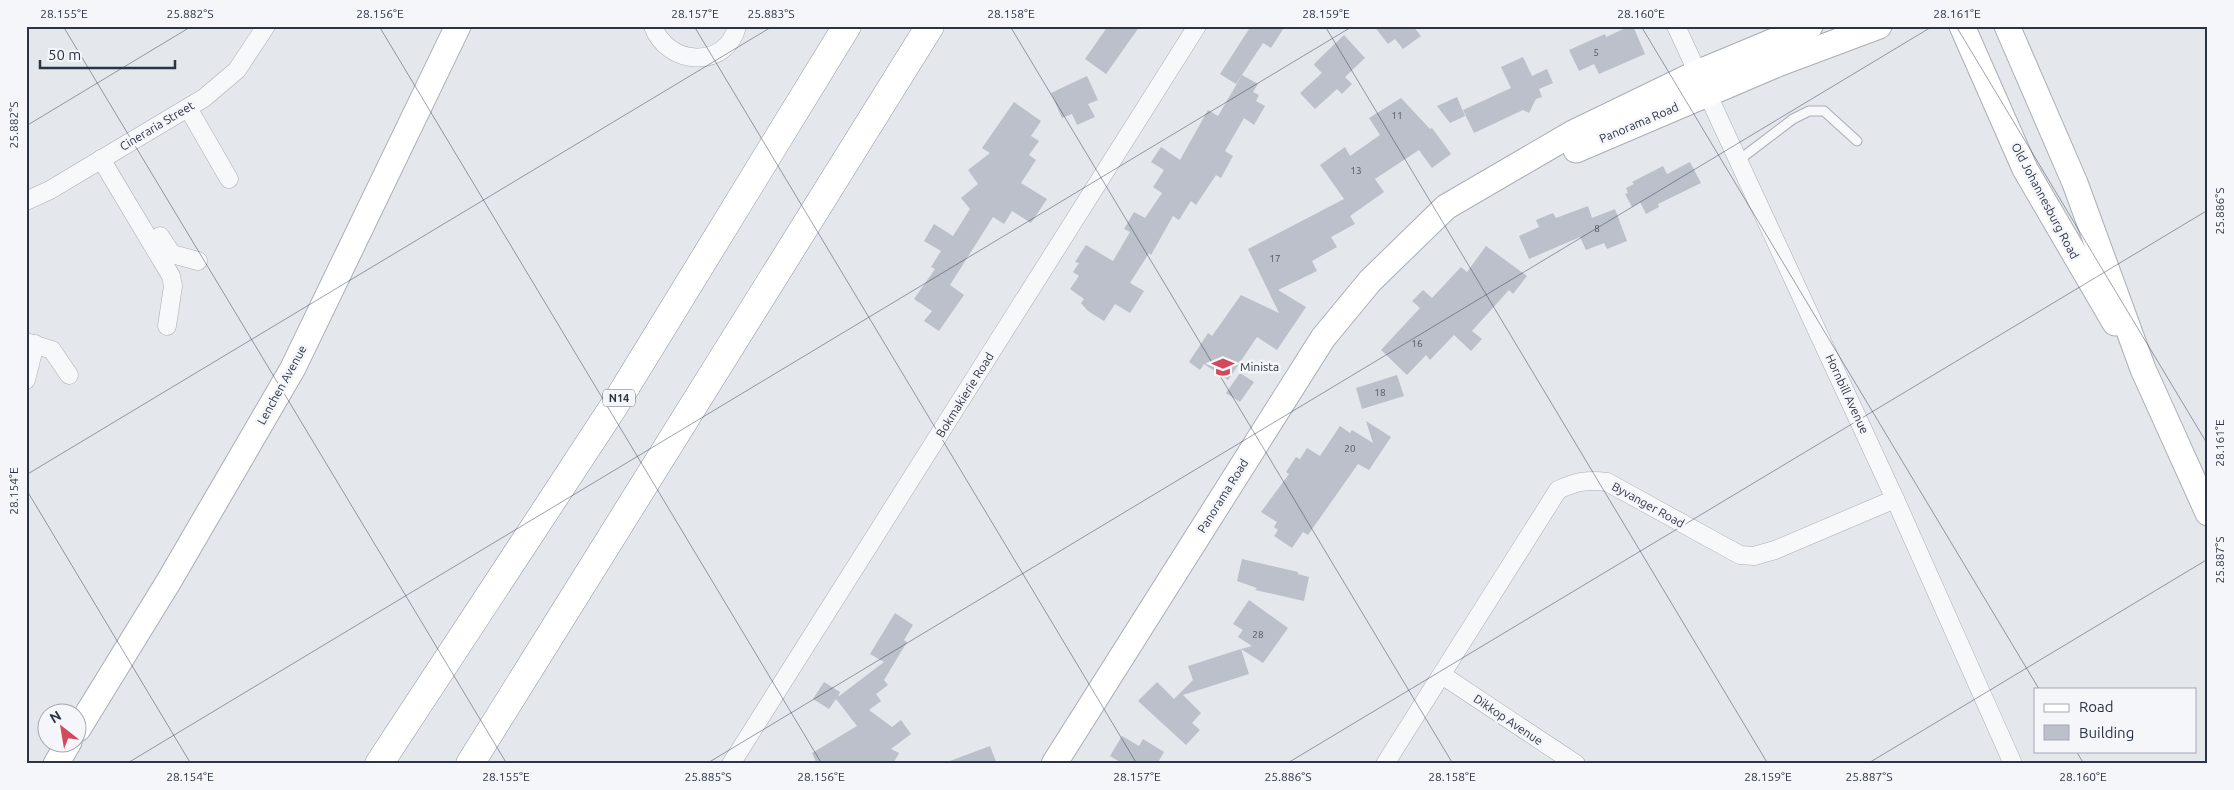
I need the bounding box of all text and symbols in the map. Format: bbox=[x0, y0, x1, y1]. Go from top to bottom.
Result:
text: 28.155°E bbox=[40, 7, 88, 20]
text: 25.882°S bbox=[167, 7, 213, 20]
text: 28.156°E bbox=[356, 7, 404, 20]
text: 28.157°E bbox=[671, 7, 719, 20]
text: 25.883°S bbox=[748, 7, 794, 20]
text: 28.158°E bbox=[987, 7, 1035, 20]
text: 28.159°E bbox=[1302, 7, 1350, 20]
text: 28.160°E bbox=[1617, 7, 1665, 20]
text: 28.161°E bbox=[1933, 7, 1981, 20]
scale bar bbox=[40, 38, 175, 70]
text: 50 m bbox=[48, 46, 81, 63]
house number: 5 bbox=[1593, 47, 1599, 58]
street label: Cineraria Street bbox=[117, 98, 196, 153]
street label: Panorama Road bbox=[1597, 100, 1680, 145]
text: 25.882°S bbox=[7, 102, 20, 148]
house number: 11 bbox=[1391, 110, 1403, 121]
street label: Old Johannesburg Road bbox=[2009, 141, 2082, 261]
house number: 13 bbox=[1350, 165, 1362, 176]
text: 25.886°S bbox=[2213, 188, 2226, 234]
house number: 8 bbox=[1594, 223, 1600, 234]
house number: 17 bbox=[1269, 253, 1281, 264]
house number: 16 bbox=[1411, 338, 1423, 349]
street label: Lenchen Avenue bbox=[254, 343, 309, 427]
street label: Bokmakierie Road bbox=[933, 350, 996, 439]
street label: Hornbill Avenue bbox=[1823, 352, 1872, 436]
school or university icon: Minista bbox=[1210, 354, 1236, 380]
place label: Minista bbox=[1240, 360, 1279, 373]
house number: 18 bbox=[1374, 387, 1386, 398]
road number: N14 bbox=[603, 389, 635, 406]
text: 28.161°E bbox=[2213, 419, 2226, 467]
house number: 20 bbox=[1344, 443, 1356, 454]
street label: Panorama Road bbox=[1195, 456, 1251, 535]
text: 28.154°E bbox=[7, 467, 20, 515]
street label: Byvanger Road bbox=[1610, 479, 1687, 530]
text: 25.887°S bbox=[2213, 537, 2226, 583]
house number: 28 bbox=[1252, 629, 1264, 640]
legend bbox=[2034, 688, 2196, 752]
street label: Dikkop Avenue bbox=[1471, 692, 1545, 747]
text: Road bbox=[2079, 698, 2114, 715]
north arrow bbox=[38, 702, 88, 752]
text: N bbox=[47, 707, 64, 726]
text: Building bbox=[2079, 724, 2134, 741]
text: 28.154°E bbox=[166, 770, 214, 783]
text: 28.155°E bbox=[482, 770, 530, 783]
text: 25.885°S bbox=[685, 770, 731, 783]
text: 28.156°E bbox=[797, 770, 845, 783]
text: 28.157°E bbox=[1113, 770, 1161, 783]
text: 25.886°S bbox=[1265, 770, 1311, 783]
text: 28.158°E bbox=[1428, 770, 1476, 783]
text: 28.159°E bbox=[1744, 770, 1792, 783]
text: 25.887°S bbox=[1846, 770, 1892, 783]
text: 28.160°E bbox=[2059, 770, 2107, 783]

